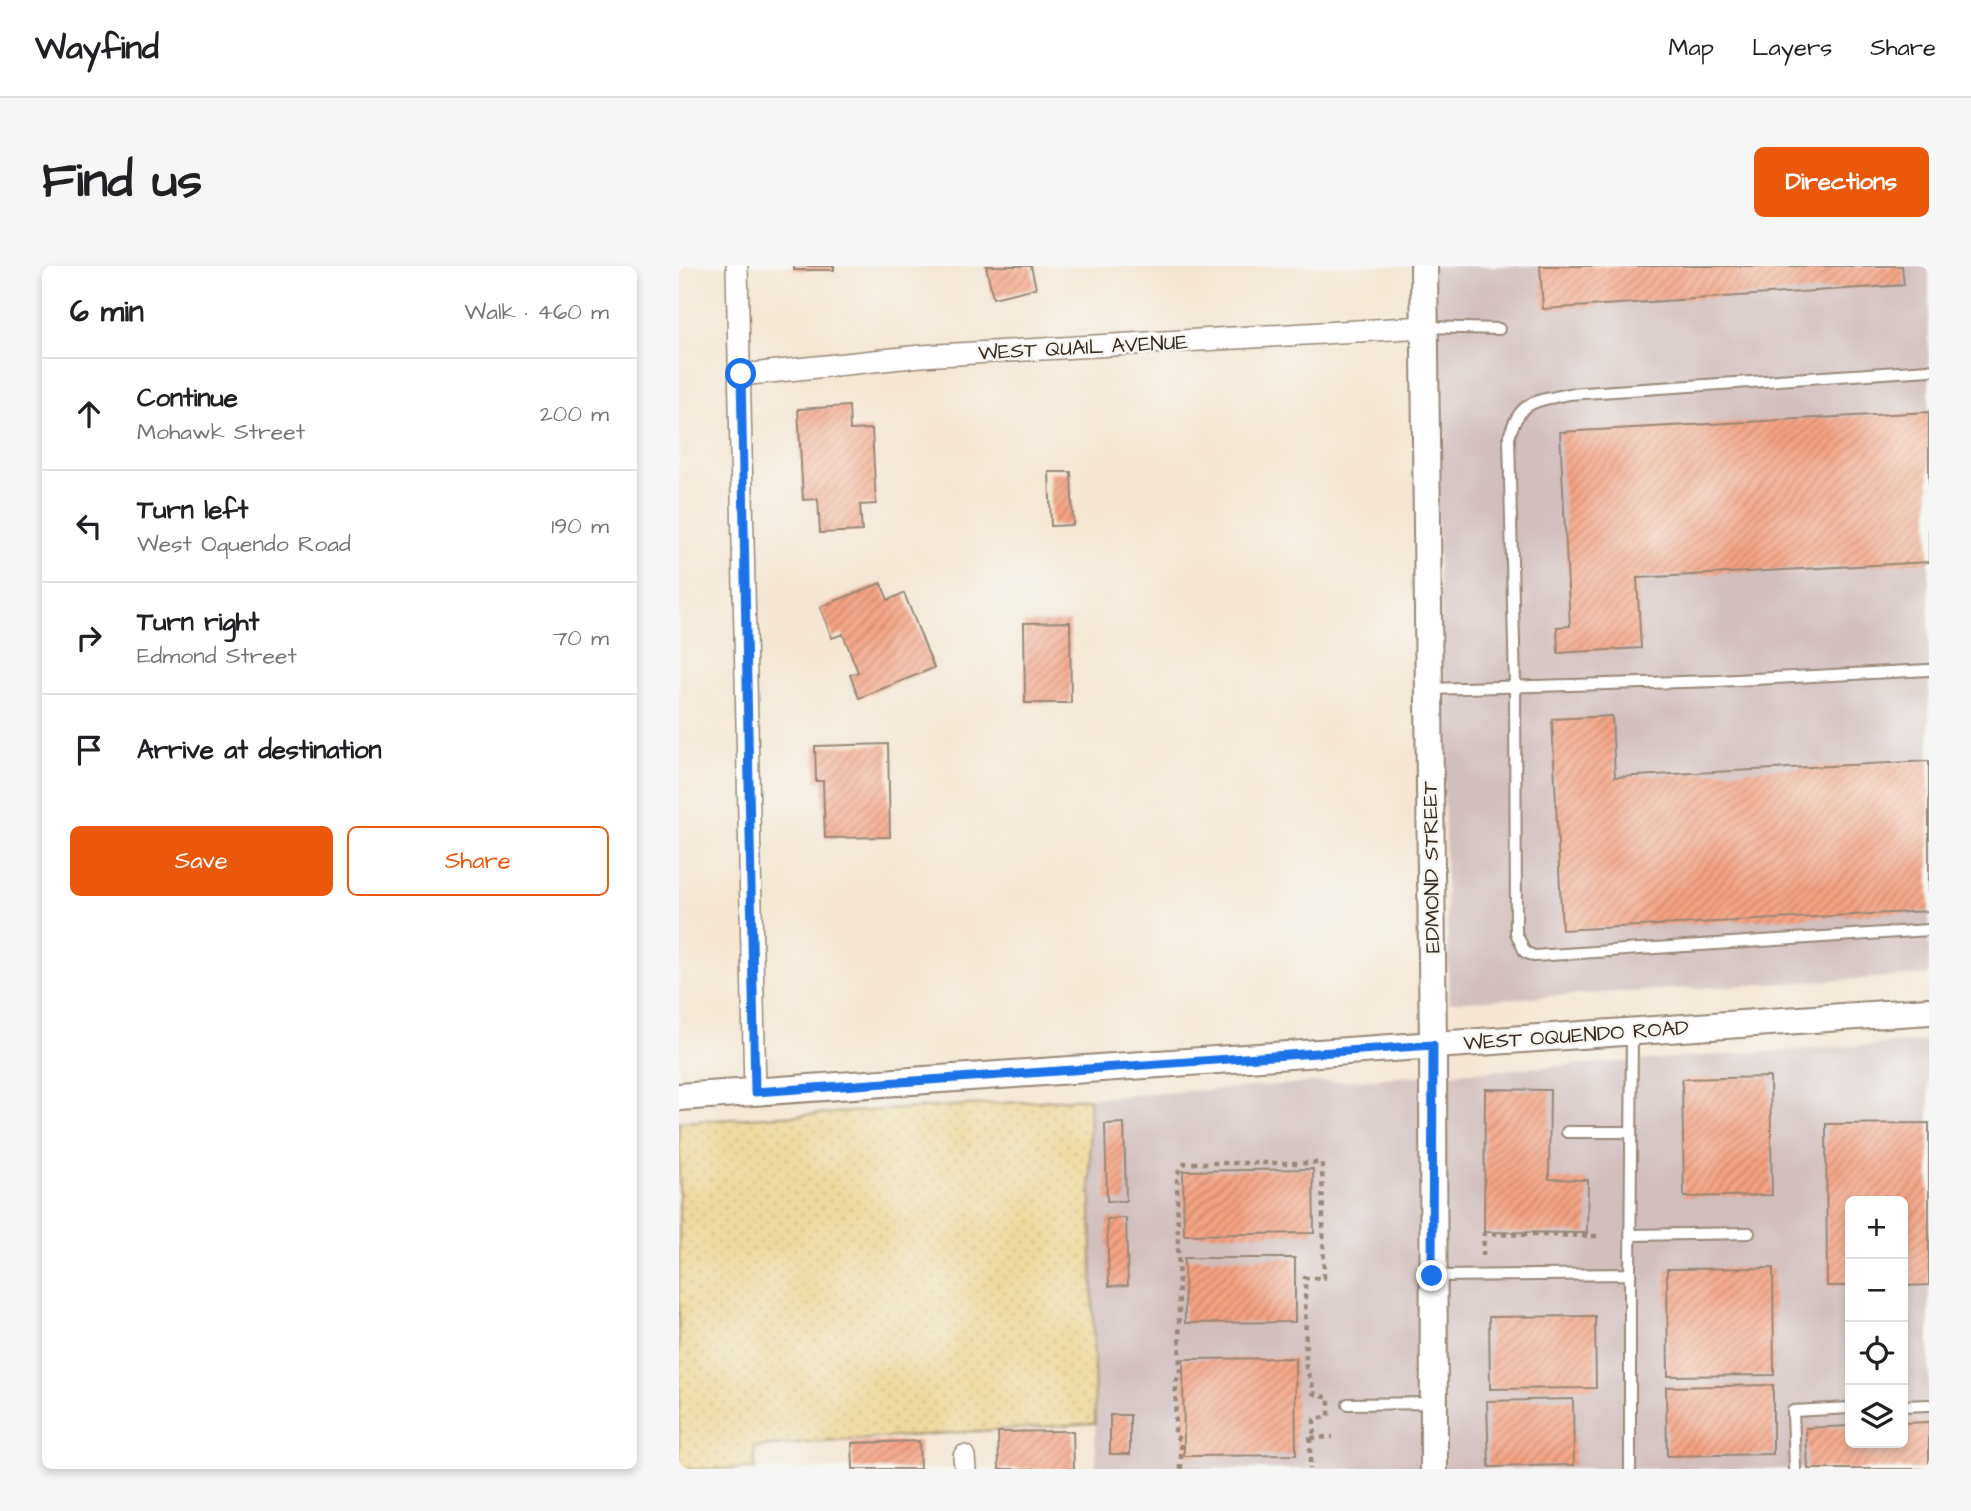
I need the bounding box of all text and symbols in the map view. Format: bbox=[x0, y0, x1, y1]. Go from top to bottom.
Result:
text: Wayfind bbox=[35, 25, 159, 71]
text: Map bbox=[1669, 31, 1714, 65]
text: Layers bbox=[1752, 31, 1832, 65]
text: Share bbox=[1870, 31, 1936, 65]
button: Directions bbox=[1754, 147, 1929, 217]
text: Find us bbox=[42, 148, 202, 216]
text: 6 min bbox=[70, 291, 144, 333]
text: Walk · 460 m bbox=[465, 296, 609, 328]
street label: WEST QUAIL AVENUE bbox=[977, 327, 1189, 367]
route start bbox=[725, 358, 756, 389]
text: Continue bbox=[137, 380, 238, 416]
icon: ahead bbox=[70, 395, 108, 433]
text: 200 m bbox=[540, 398, 609, 430]
text: Mohawk Street bbox=[137, 416, 305, 448]
text: Turn left bbox=[137, 492, 248, 528]
icon: left bbox=[70, 507, 108, 545]
text: 190 m bbox=[551, 510, 609, 542]
text: West Oquendo Road bbox=[137, 528, 351, 560]
text: Turn right bbox=[137, 604, 259, 640]
icon: right bbox=[70, 619, 108, 657]
text: 70 m bbox=[553, 622, 609, 654]
text: Edmond Street bbox=[137, 640, 297, 672]
icon: arrive bbox=[70, 731, 108, 769]
text: Arrive at destination bbox=[137, 732, 382, 768]
street label: EDMOND STREET bbox=[1415, 780, 1448, 953]
button: Save bbox=[70, 826, 333, 896]
button: Share bbox=[347, 826, 609, 896]
street label: WEST OQUENDO ROAD bbox=[1462, 1013, 1690, 1058]
map controls bbox=[1845, 1196, 1908, 1448]
button: + bbox=[1845, 1196, 1908, 1259]
button: − bbox=[1845, 1259, 1908, 1322]
route end bbox=[1416, 1260, 1447, 1291]
button: locate bbox=[1845, 1322, 1908, 1385]
button: layers bbox=[1845, 1385, 1908, 1448]

